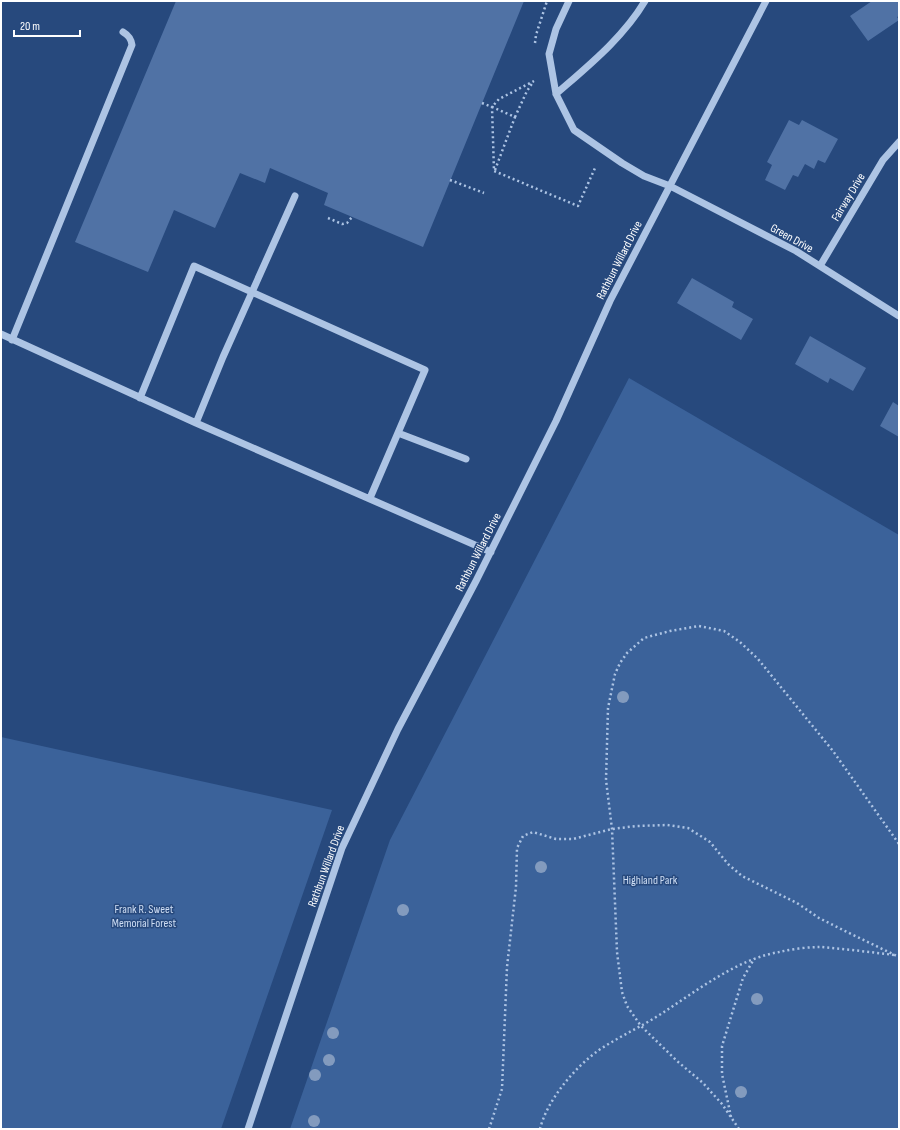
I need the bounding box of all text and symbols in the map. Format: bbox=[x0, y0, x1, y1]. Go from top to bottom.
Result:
scale bar bbox=[14, 12, 80, 38]
text: 20 m bbox=[20, 19, 40, 34]
street label: Fairway Drive bbox=[828, 170, 869, 224]
street label: Rathbun Willard Drive bbox=[593, 218, 646, 302]
street label: Green Drive bbox=[768, 221, 816, 256]
street label: Rathbun Willard Drive bbox=[452, 510, 505, 594]
street label: Rathbun Willard Drive bbox=[305, 823, 348, 909]
park label: Highland Park bbox=[623, 873, 678, 888]
park label: Frank R. Sweet Memorial Forest bbox=[112, 902, 177, 931]

